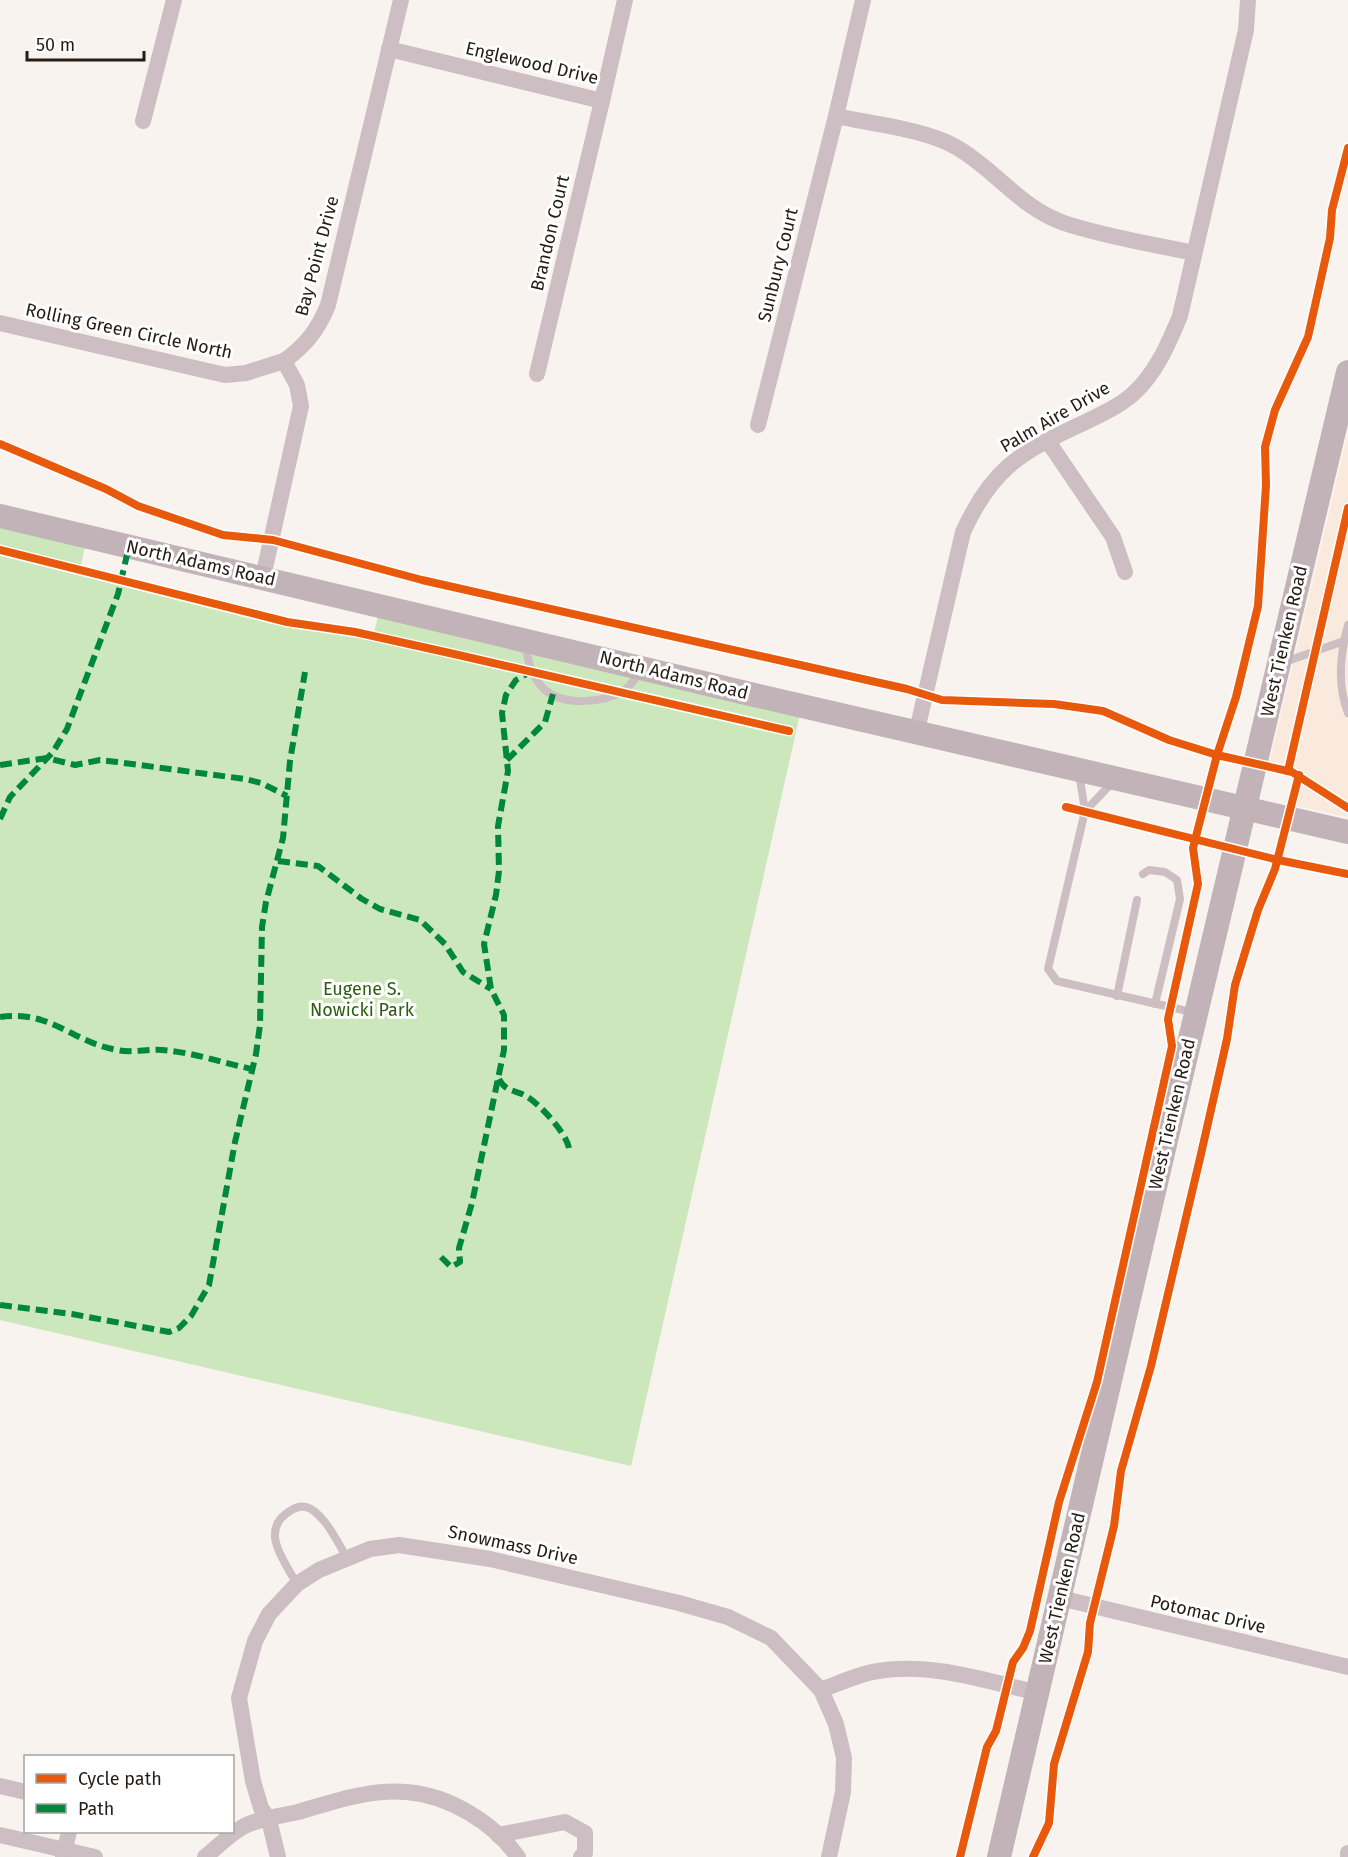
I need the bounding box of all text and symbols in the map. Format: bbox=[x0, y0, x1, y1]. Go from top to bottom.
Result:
scale bar bbox=[27, 24, 144, 62]
text: 50 m bbox=[36, 34, 75, 56]
street label: Englewood Drive bbox=[463, 37, 601, 89]
street label: Brandon Court bbox=[526, 172, 574, 293]
street label: Bay Point Drive bbox=[290, 193, 344, 319]
street label: Sunbury Court bbox=[753, 205, 803, 324]
street label: Rolling Green Circle North bbox=[24, 298, 234, 364]
street label: Palm Aire Drive bbox=[996, 377, 1114, 457]
street label: North Adams Road bbox=[124, 535, 278, 591]
street label: West Tienken Road bbox=[1256, 563, 1312, 719]
street label: North Adams Road bbox=[597, 646, 751, 704]
park label: Eugene S. Nowicki Park bbox=[310, 978, 415, 1021]
street label: West Tienken Road bbox=[1144, 1036, 1200, 1192]
street label: West Tienken Road bbox=[1034, 1510, 1090, 1666]
street label: Snowmass Drive bbox=[446, 1520, 580, 1570]
street label: Potomac Drive bbox=[1148, 1590, 1268, 1638]
legend bbox=[24, 1755, 234, 1833]
text: Cycle path bbox=[78, 1768, 162, 1790]
text: Path bbox=[78, 1798, 114, 1820]

